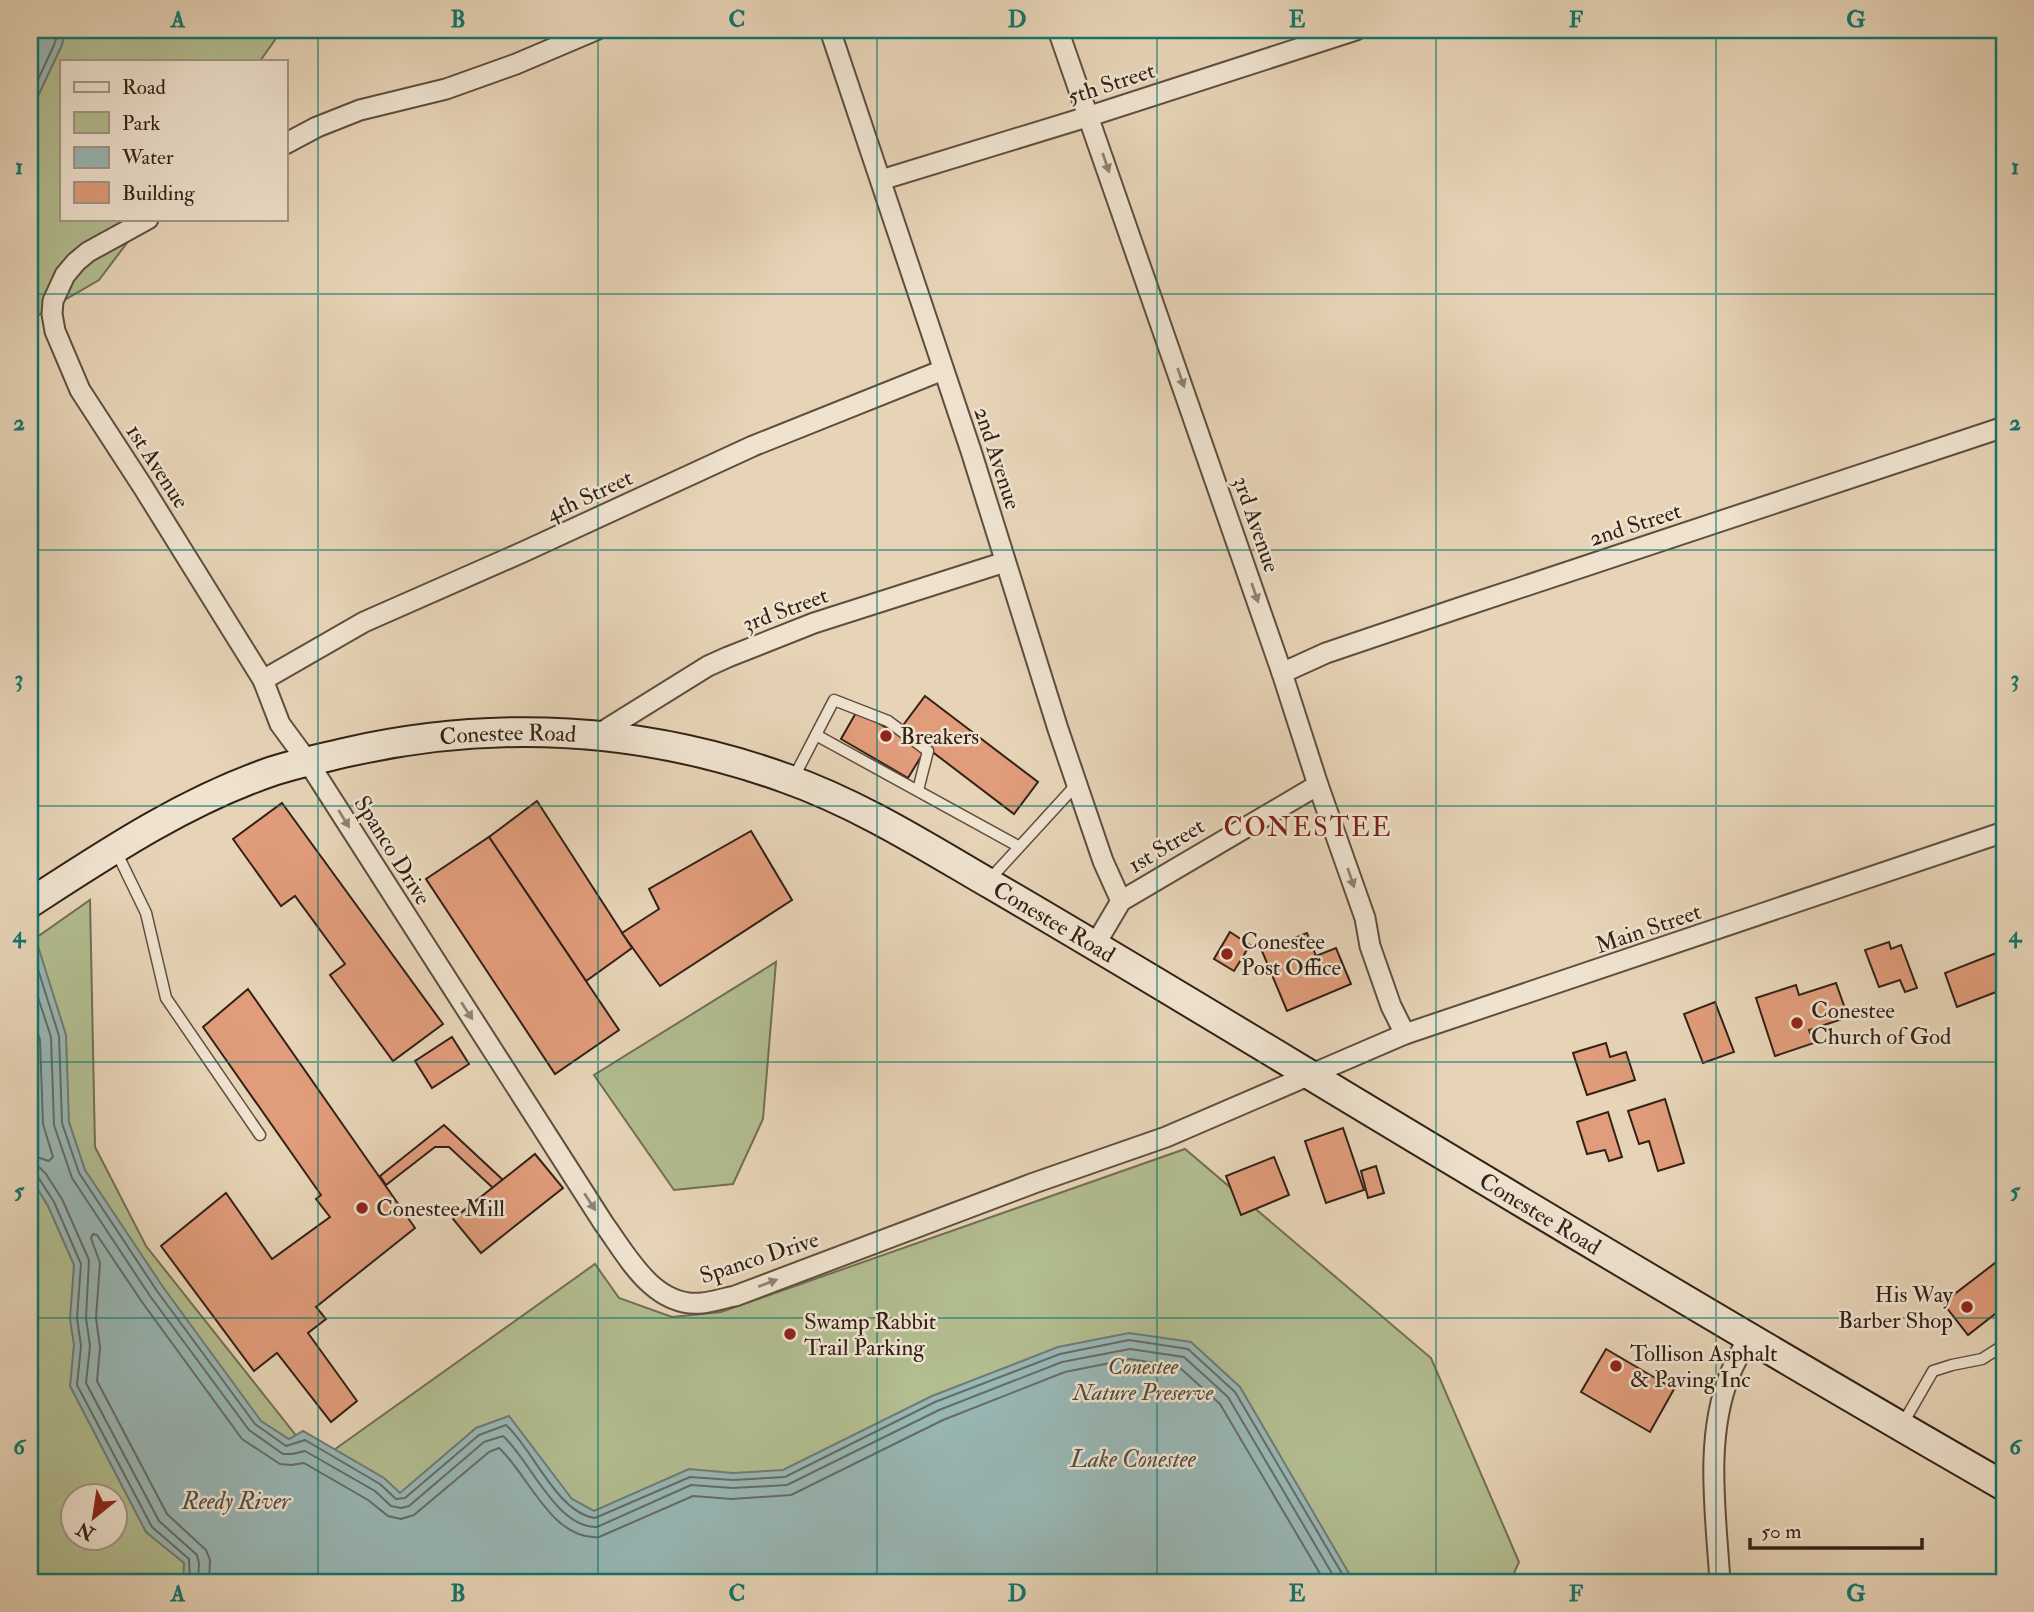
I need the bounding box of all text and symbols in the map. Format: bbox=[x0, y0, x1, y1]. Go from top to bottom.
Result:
text: A bbox=[170, 5, 186, 34]
text: B bbox=[450, 5, 466, 34]
text: C bbox=[729, 5, 745, 34]
text: D bbox=[1008, 5, 1026, 34]
text: E bbox=[1289, 5, 1306, 34]
text: F bbox=[1569, 5, 1584, 34]
text: G bbox=[1846, 5, 1866, 34]
street label: 5th Street bbox=[1064, 56, 1158, 111]
legend bbox=[60, 60, 287, 220]
text: Road bbox=[122, 74, 167, 101]
text: Park bbox=[122, 110, 160, 137]
text: Water bbox=[121, 144, 174, 171]
text: 1 bbox=[15, 152, 23, 181]
text: 1 bbox=[2011, 152, 2019, 181]
one-way arrow bbox=[1101, 153, 1112, 174]
text: Building bbox=[122, 180, 195, 207]
one-way arrow bbox=[1176, 368, 1187, 389]
street label: 2nd Avenue bbox=[967, 403, 1028, 513]
text: 2 bbox=[13, 408, 25, 437]
text: 2 bbox=[2009, 408, 2021, 437]
street label: 1st Avenue bbox=[120, 419, 196, 514]
street label: 4th Street bbox=[541, 463, 637, 528]
street label: 3rd Avenue bbox=[1227, 472, 1287, 577]
street label: 2nd Street bbox=[1585, 496, 1685, 553]
street label: 3rd Street bbox=[738, 581, 832, 638]
one-way arrow bbox=[1250, 583, 1261, 604]
text: 3 bbox=[15, 664, 23, 693]
text: 3 bbox=[2011, 664, 2019, 693]
street label: Conestee Road bbox=[438, 718, 577, 752]
place label: Breakers bbox=[900, 722, 979, 751]
marker: Breakers bbox=[878, 728, 894, 744]
street label: Spanco Drive bbox=[347, 790, 438, 911]
one-way arrow bbox=[338, 810, 351, 829]
street label: 1st Street bbox=[1123, 811, 1210, 879]
district label: CONESTEE bbox=[1223, 812, 1393, 844]
one-way arrow bbox=[1346, 868, 1357, 889]
street label: Conestee Road bbox=[988, 875, 1120, 969]
street label: Main Street bbox=[1592, 897, 1705, 960]
text: 4 bbox=[12, 920, 27, 949]
text: 4 bbox=[2008, 920, 2023, 949]
place label: Conestee Post Office bbox=[1241, 927, 1342, 982]
marker: Conestee Post Office bbox=[1219, 946, 1235, 962]
place label: Conestee Church of God bbox=[1811, 996, 1951, 1051]
one-way arrow bbox=[460, 1001, 473, 1021]
marker: Conestee Church of God bbox=[1789, 1015, 1805, 1031]
street label: Conestee Road bbox=[1474, 1166, 1606, 1261]
text: 5 bbox=[14, 1176, 25, 1205]
text: 5 bbox=[2010, 1176, 2021, 1205]
one-way arrow bbox=[584, 1192, 597, 1212]
place label: Conestee Mill bbox=[376, 1194, 505, 1223]
marker: Conestee Mill bbox=[354, 1200, 370, 1216]
street label: Spanco Drive bbox=[696, 1224, 823, 1291]
one-way arrow bbox=[757, 1277, 778, 1288]
place label: His Way Barber Shop bbox=[1838, 1280, 1954, 1336]
marker: His Way Barber Shop bbox=[1959, 1299, 1975, 1315]
place label: Swamp Rabbit Trail Parking bbox=[804, 1307, 936, 1362]
marker: Swamp Rabbit Trail Parking bbox=[782, 1326, 798, 1342]
place label: Tollison Asphalt & Paving Inc bbox=[1630, 1339, 1777, 1394]
park label: Conestee Nature Preserve bbox=[1072, 1352, 1213, 1407]
marker: Tollison Asphalt & Paving Inc bbox=[1608, 1358, 1624, 1374]
text: 6 bbox=[13, 1432, 27, 1461]
text: 6 bbox=[2009, 1432, 2023, 1461]
water label: Lake Conestee bbox=[1069, 1444, 1197, 1475]
north arrow bbox=[60, 1482, 130, 1552]
water label: Reedy River bbox=[181, 1486, 291, 1517]
scale bar bbox=[1750, 1507, 1922, 1551]
text: N bbox=[72, 1516, 100, 1546]
text: 50 m bbox=[1761, 1518, 1802, 1545]
text: A bbox=[170, 1579, 186, 1608]
text: B bbox=[450, 1579, 466, 1608]
text: C bbox=[729, 1579, 745, 1608]
text: D bbox=[1008, 1579, 1026, 1608]
text: E bbox=[1289, 1579, 1306, 1608]
text: F bbox=[1569, 1579, 1584, 1608]
text: G bbox=[1846, 1579, 1866, 1608]

